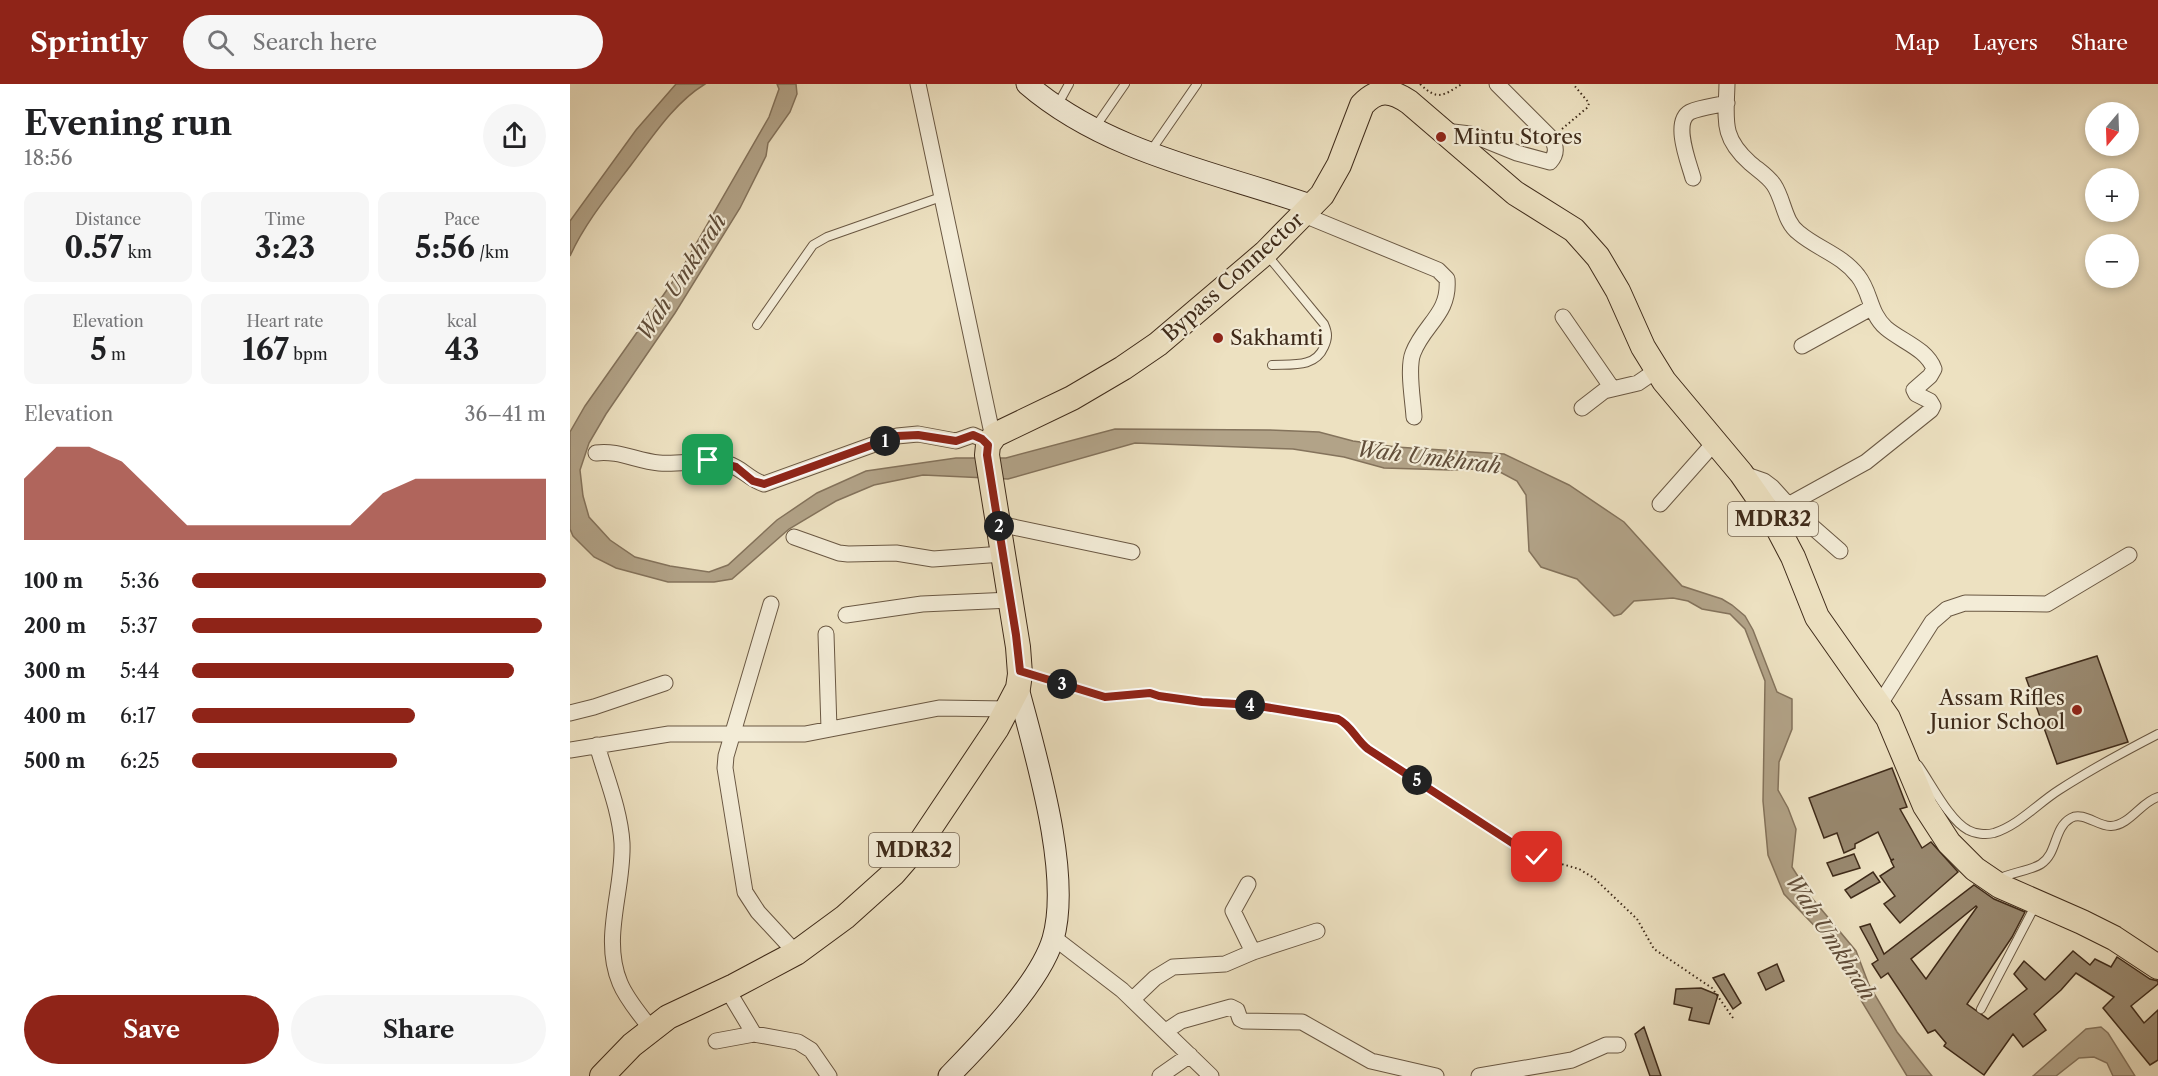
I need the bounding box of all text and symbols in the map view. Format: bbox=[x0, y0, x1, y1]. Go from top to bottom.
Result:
search box bbox=[183, 15, 603, 69]
text: Sprintly bbox=[30, 25, 147, 59]
icon: search bbox=[204, 26, 237, 59]
text: Search here bbox=[252, 29, 377, 56]
text: Map bbox=[1895, 30, 1940, 55]
text: Layers bbox=[1973, 30, 2038, 55]
text: Share bbox=[2071, 30, 2128, 55]
north arrow bbox=[2085, 102, 2139, 156]
map controls bbox=[2085, 102, 2139, 288]
text: Evening run bbox=[24, 103, 232, 144]
button: share bbox=[483, 104, 546, 167]
place label: Mintu Stores bbox=[1453, 124, 1582, 149]
marker: Mintu Stores bbox=[1434, 130, 1448, 144]
text: 18:56 bbox=[24, 146, 72, 170]
button: + bbox=[2085, 168, 2139, 222]
street label: Bypass Connector bbox=[1157, 207, 1309, 347]
text: Distance bbox=[75, 209, 141, 229]
text: Time bbox=[265, 209, 305, 229]
text: Pace bbox=[444, 209, 480, 229]
water label: Wah Umkhrah bbox=[630, 209, 732, 346]
text: 0.57 bbox=[64, 229, 123, 266]
text: 3:23 bbox=[255, 229, 315, 266]
text: 5:56 bbox=[415, 229, 475, 266]
button: − bbox=[2085, 234, 2139, 288]
text: km bbox=[123, 242, 152, 262]
text: /km bbox=[475, 242, 509, 262]
text: Elevation bbox=[72, 311, 144, 331]
text: Heart rate bbox=[246, 311, 324, 331]
text: kcal bbox=[447, 311, 477, 331]
place label: Sakhamti bbox=[1230, 325, 1323, 350]
text: 5 bbox=[90, 331, 107, 368]
text: 167 bbox=[242, 331, 289, 368]
text: 43 bbox=[445, 331, 479, 368]
marker: Sakhamti bbox=[1211, 331, 1225, 345]
text: m bbox=[107, 344, 126, 364]
text: bpm bbox=[289, 344, 328, 364]
text: Elevation bbox=[24, 402, 113, 426]
text: 36–41 m bbox=[464, 402, 546, 426]
pin: 1 bbox=[870, 426, 900, 456]
text: 1 bbox=[881, 431, 889, 451]
pin bbox=[682, 434, 733, 485]
water label: Wah Umkhrah bbox=[1355, 435, 1503, 480]
icon: arrive bbox=[691, 443, 724, 476]
road number: MDR32 bbox=[1728, 502, 1818, 536]
pin: 2 bbox=[984, 511, 1014, 541]
text: 2 bbox=[994, 516, 1004, 536]
text: 100 m bbox=[24, 569, 83, 593]
text: 5:36 bbox=[120, 569, 159, 593]
text: 200 m bbox=[24, 614, 86, 638]
text: 5:37 bbox=[120, 614, 157, 638]
text: 300 m bbox=[24, 659, 86, 683]
text: 5:44 bbox=[120, 659, 160, 683]
pin: 3 bbox=[1047, 669, 1077, 699]
text: 3 bbox=[1057, 674, 1067, 694]
place label: Assam Rifles Junior School bbox=[1927, 685, 2065, 734]
pin: 4 bbox=[1235, 690, 1265, 720]
text: 4 bbox=[1245, 695, 1255, 715]
marker: Assam Rifles Junior School bbox=[2070, 703, 2084, 717]
text: 400 m bbox=[24, 704, 86, 728]
text: 6:17 bbox=[120, 704, 156, 728]
text: 500 m bbox=[24, 749, 85, 773]
text: 6:25 bbox=[120, 749, 160, 773]
pin: 5 bbox=[1402, 765, 1432, 795]
text: 5 bbox=[1413, 770, 1421, 790]
pin bbox=[1511, 831, 1562, 882]
road number: MDR32 bbox=[869, 833, 959, 867]
icon: check bbox=[1520, 840, 1553, 873]
water label: Wah Umkhrah bbox=[1780, 869, 1882, 1006]
button: Save bbox=[24, 995, 279, 1064]
button: Share bbox=[291, 995, 546, 1064]

